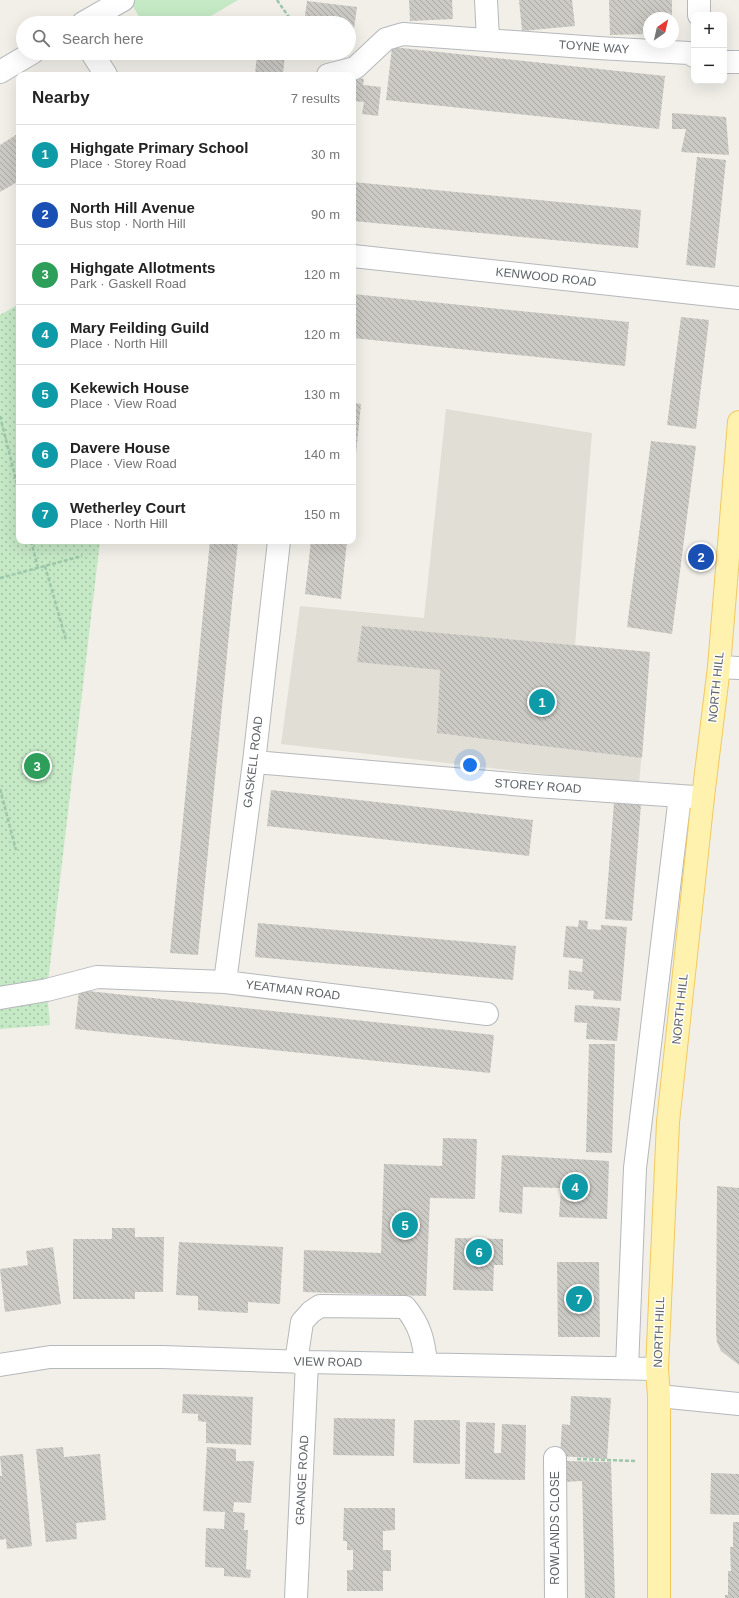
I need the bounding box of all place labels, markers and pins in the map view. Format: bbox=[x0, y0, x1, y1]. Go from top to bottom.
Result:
pin: 2 bbox=[688, 542, 714, 572]
pin: 1 bbox=[529, 687, 555, 717]
pin: 3 bbox=[24, 751, 50, 781]
pin: 4 bbox=[562, 1172, 588, 1202]
pin: 5 bbox=[392, 1210, 418, 1240]
pin: 6 bbox=[466, 1237, 492, 1267]
pin: 7 bbox=[566, 1284, 592, 1314]

